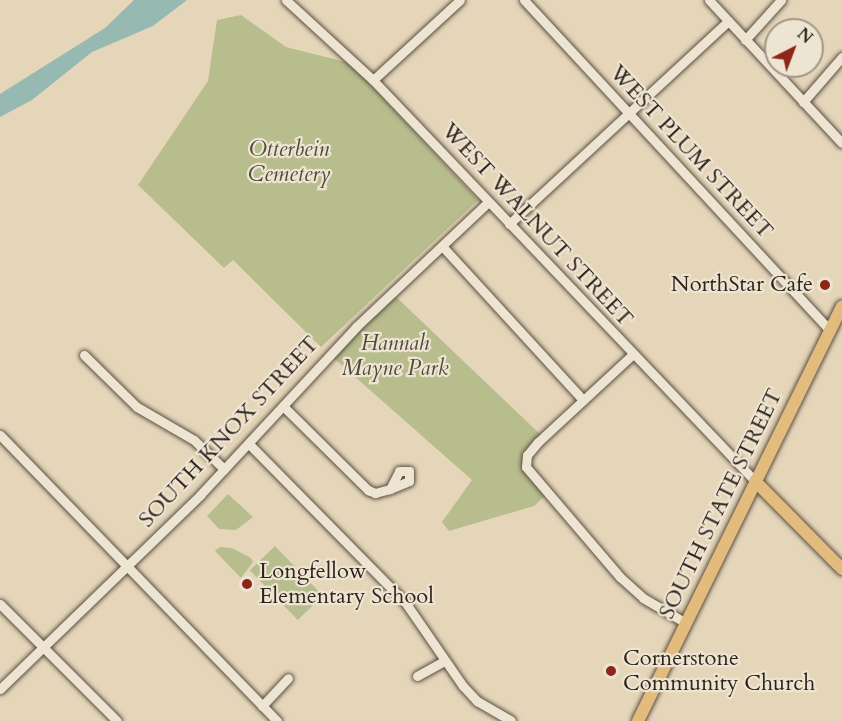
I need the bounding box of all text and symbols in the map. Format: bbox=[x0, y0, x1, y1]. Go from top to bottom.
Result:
north arrow bbox=[764, 18, 824, 78]
text: N bbox=[792, 23, 817, 49]
street label: WEST PLUM STREET bbox=[604, 60, 778, 244]
street label: WEST WALNUT STREET bbox=[436, 118, 638, 332]
park label: Otterbein Cemetery bbox=[248, 136, 330, 188]
place label: NorthStar Cafe bbox=[671, 272, 813, 298]
marker: NorthStar Cafe bbox=[818, 278, 832, 292]
park label: Hannah Mayne Park bbox=[341, 330, 449, 382]
street label: SOUTH KNOX STREET bbox=[134, 331, 324, 533]
street label: SOUTH STATE STREET bbox=[654, 385, 788, 623]
place label: Longfellow Elementary School bbox=[259, 558, 434, 610]
marker: Longfellow Elementary School bbox=[240, 577, 254, 591]
place label: Cornerstone Community Church bbox=[623, 645, 815, 696]
marker: Cornerstone Community Church bbox=[604, 664, 618, 678]

